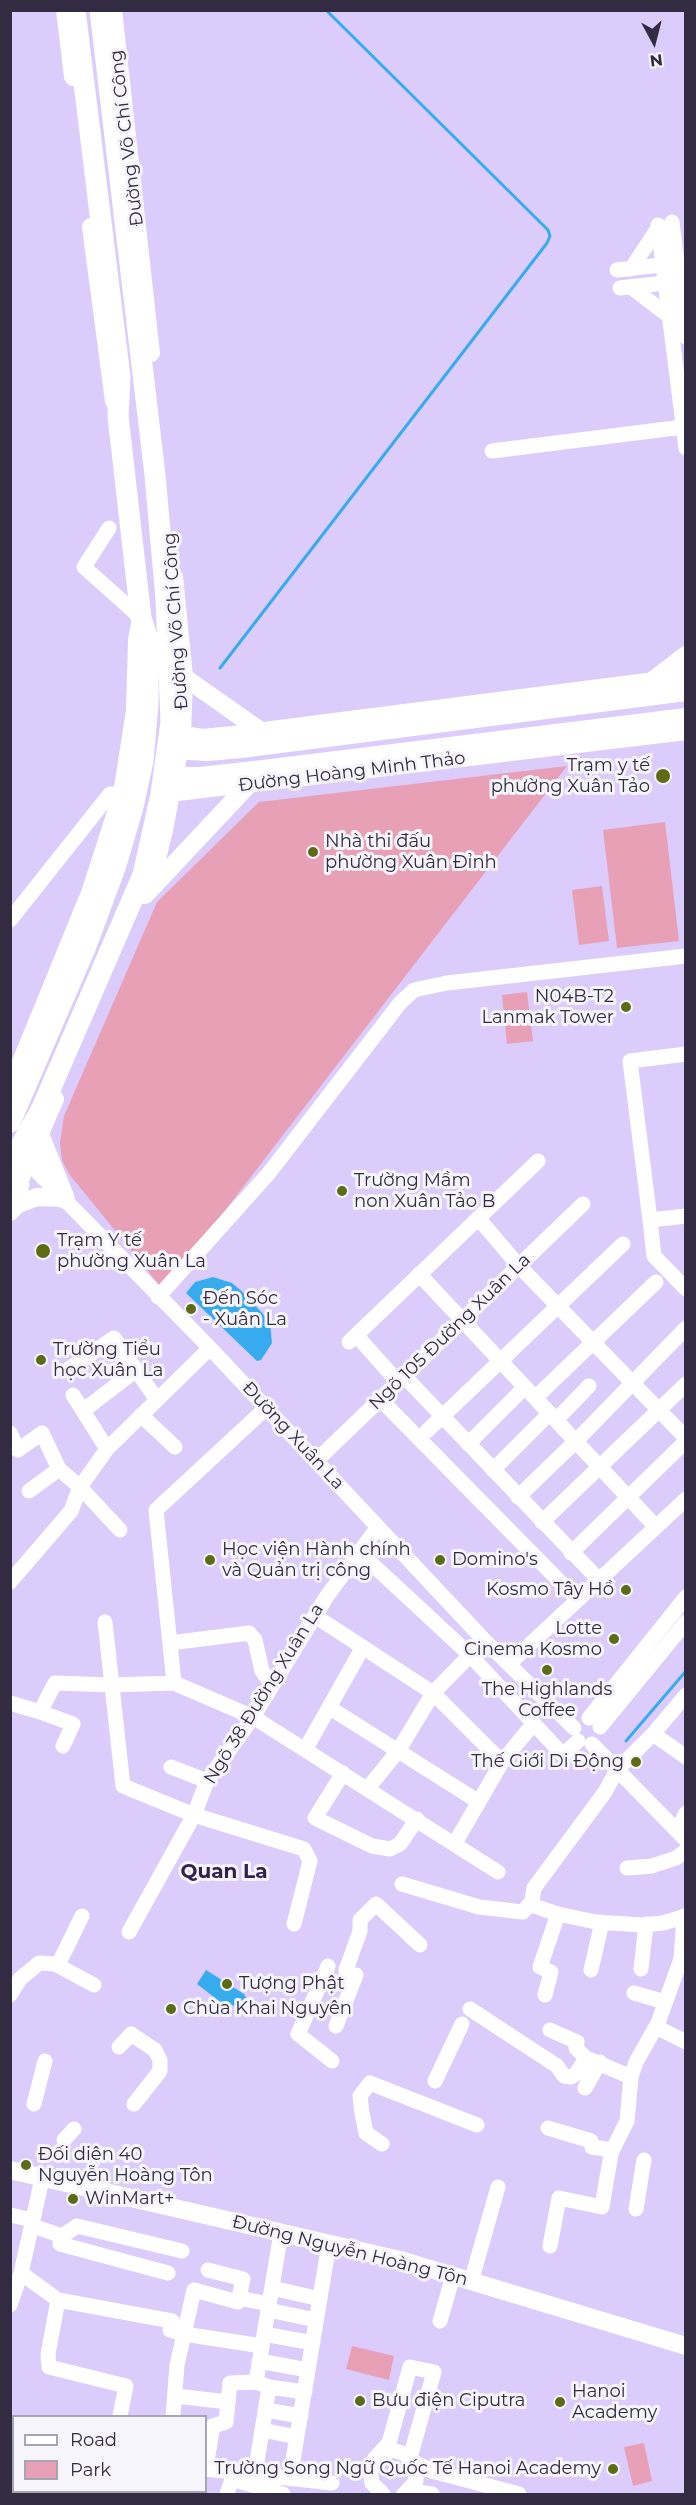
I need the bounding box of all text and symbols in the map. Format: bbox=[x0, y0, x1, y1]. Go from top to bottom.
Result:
north arrow bbox=[624, 12, 684, 72]
street label: Đường Võ Chí Công bbox=[105, 49, 149, 227]
text: N bbox=[649, 50, 664, 71]
street label: Đường Võ Chí Công bbox=[159, 532, 193, 710]
street label: Đường Hoàng Minh Thảo bbox=[237, 747, 467, 797]
place label: Trạm y tế phường Xuân Tảo bbox=[491, 755, 650, 798]
marker: Trạm y tế phường Xuân Tảo bbox=[654, 767, 672, 785]
place label: Nhà thi đấu phường Xuân Đỉnh bbox=[325, 831, 497, 874]
marker: Nhà thi đấu phường Xuân Đỉnh bbox=[306, 845, 320, 859]
place label: N04B-T2 Lanmak Tower bbox=[481, 986, 614, 1028]
marker: N04B-T2 Lanmak Tower bbox=[619, 1000, 633, 1014]
place label: Trường Mầm non Xuân Tảo B bbox=[354, 1170, 495, 1212]
marker: Trường Mầm non Xuân Tảo B bbox=[335, 1184, 349, 1198]
place label: Trạm Y tế phường Xuân La bbox=[57, 1230, 206, 1272]
marker: Trạm Y tế phường Xuân La bbox=[34, 1242, 52, 1260]
street label: Ngõ 105 Đường Xuân La bbox=[365, 1249, 535, 1415]
place label: Đến Sóc - Xuân La bbox=[203, 1288, 287, 1330]
marker: Đến Sóc - Xuân La bbox=[184, 1302, 198, 1316]
place label: Trường Tiểu học Xuân La bbox=[53, 1339, 163, 1382]
marker: Trường Tiểu học Xuân La bbox=[34, 1353, 48, 1367]
street label: Đường Xuân La bbox=[238, 1378, 348, 1494]
place label: Học viện Hành chính và Quản trị công bbox=[222, 1539, 411, 1582]
place label: Domino's bbox=[452, 1549, 538, 1571]
marker: Học viện Hành chính và Quản trị công bbox=[203, 1553, 217, 1567]
marker: Domino's bbox=[433, 1553, 447, 1567]
place label: Kosmo Tây Hồ bbox=[486, 1579, 614, 1601]
marker: Kosmo Tây Hồ bbox=[619, 1583, 633, 1597]
street label: Ngõ 38 Đường Xuân La bbox=[200, 1600, 328, 1788]
place label: Lotte Cinema Kosmo bbox=[464, 1618, 602, 1660]
marker: Lotte Cinema Kosmo bbox=[607, 1632, 621, 1646]
marker: The Highlands Coffee bbox=[540, 1663, 554, 1677]
place label: The Highlands Coffee bbox=[482, 1679, 612, 1722]
place label: Thế Giới Di Động bbox=[471, 1751, 624, 1773]
marker: Thế Giới Di Động bbox=[629, 1755, 643, 1769]
district label: Quan La bbox=[181, 1860, 267, 1884]
place label: Tượng Phật bbox=[239, 1973, 344, 1995]
marker: Tượng Phật bbox=[220, 1977, 234, 1991]
place label: Chùa Khai Nguyên bbox=[183, 1998, 352, 2020]
marker: Chùa Khai Nguyên bbox=[164, 2002, 178, 2016]
place label: Đối diện 40 Nguyễn Hoàng Tôn bbox=[38, 2144, 213, 2186]
marker: Đối diện 40 Nguyễn Hoàng Tôn bbox=[19, 2158, 33, 2172]
place label: WinMart+ bbox=[85, 2188, 174, 2210]
marker: WinMart+ bbox=[66, 2192, 80, 2206]
street label: Đường Nguyễn Hoàng Tôn bbox=[230, 2211, 470, 2291]
place label: Hanoi Academy bbox=[572, 2381, 657, 2424]
place label: Bưu điện Ciputra bbox=[372, 2390, 525, 2412]
marker: Bưu điện Ciputra bbox=[353, 2394, 367, 2408]
marker: Hanoi Academy bbox=[553, 2395, 567, 2409]
legend bbox=[12, 2415, 207, 2493]
text: Road bbox=[70, 2429, 117, 2451]
place label: Trường Song Ngữ Quốc Tế Hanoi Academy bbox=[214, 2458, 601, 2480]
text: Park bbox=[70, 2459, 111, 2481]
marker: Trường Song Ngữ Quốc Tế Hanoi Academy bbox=[606, 2462, 620, 2476]

